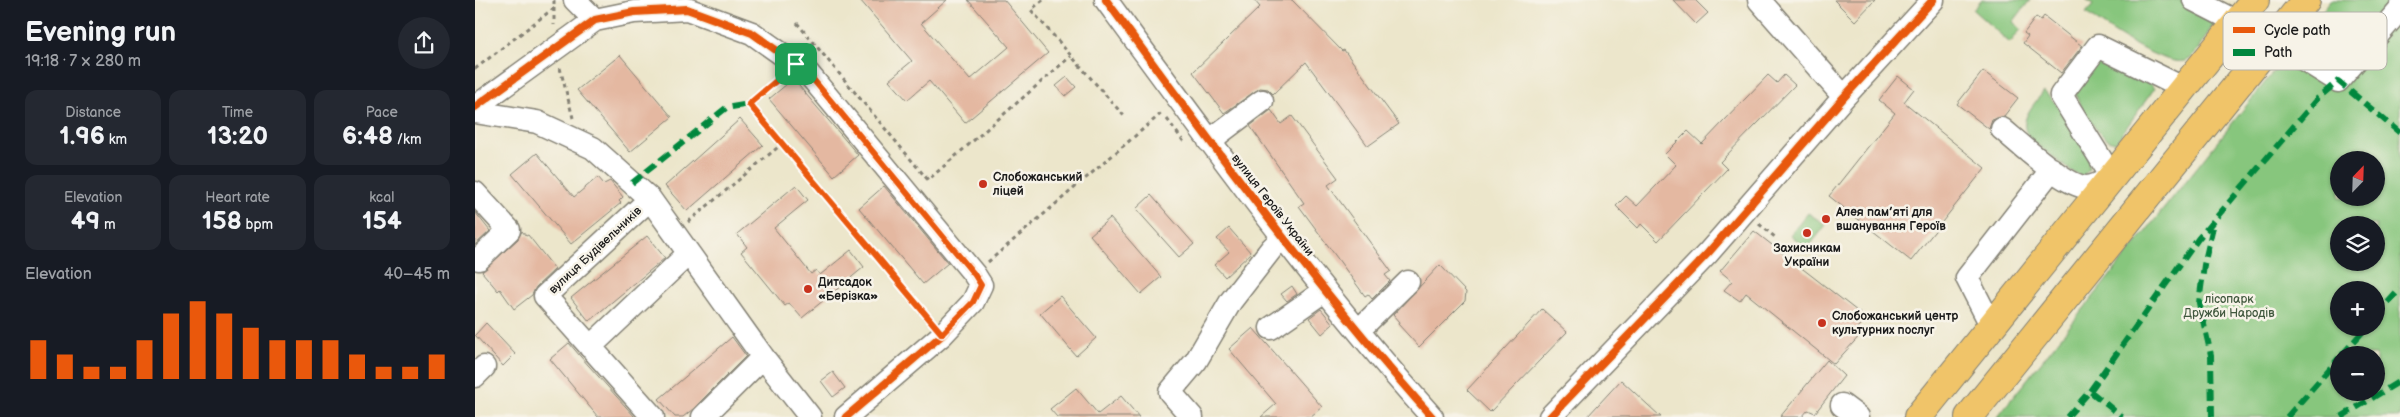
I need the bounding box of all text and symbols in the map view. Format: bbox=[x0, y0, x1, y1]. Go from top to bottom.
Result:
legend bbox=[2223, 12, 2387, 70]
text: Evening run bbox=[25, 16, 176, 49]
button: share bbox=[398, 17, 450, 69]
text: Cycle path bbox=[2264, 22, 2331, 39]
pin bbox=[775, 43, 817, 85]
text: Path bbox=[2264, 44, 2292, 61]
icon: arrive bbox=[782, 50, 810, 78]
text: 19:18 · 7 × 280 m bbox=[25, 52, 141, 71]
text: Distance bbox=[65, 104, 121, 121]
text: Time bbox=[222, 104, 253, 121]
text: Pace bbox=[366, 104, 398, 121]
text: 1.96 bbox=[59, 121, 105, 152]
text: 13:20 bbox=[207, 121, 268, 152]
text: 6:48 bbox=[342, 121, 393, 152]
text: km bbox=[105, 131, 127, 148]
text: /km bbox=[393, 131, 422, 148]
street label: вулиця Героїв України bbox=[1228, 151, 1317, 259]
north arrow bbox=[2330, 151, 2385, 206]
map controls bbox=[2330, 151, 2385, 401]
place label: Слобожанський ліцей bbox=[992, 170, 1083, 199]
marker: Слобожанський ліцей bbox=[977, 178, 989, 190]
text: Elevation bbox=[64, 189, 122, 206]
text: Heart rate bbox=[205, 189, 270, 206]
text: kcal bbox=[369, 189, 394, 206]
street label: вулиця Будівельників bbox=[546, 203, 645, 297]
place label: Алея пам’яті для вшанування Героїв bbox=[1835, 205, 1946, 234]
text: 49 bbox=[71, 206, 100, 237]
text: 158 bbox=[202, 206, 242, 237]
text: 154 bbox=[362, 206, 402, 237]
marker: Алея пам’яті для вшанування Героїв bbox=[1820, 213, 1832, 225]
text: m bbox=[100, 216, 116, 233]
text: bpm bbox=[242, 216, 273, 233]
button: layers bbox=[2330, 216, 2385, 271]
marker: Захисникам України bbox=[1801, 227, 1813, 239]
place label: Захисникам України bbox=[1773, 241, 1841, 270]
text: Elevation bbox=[25, 265, 92, 284]
text: 40–45 m bbox=[384, 265, 450, 284]
place label: Дитсадок «Берізка» bbox=[818, 275, 878, 304]
button: + bbox=[2330, 281, 2385, 336]
marker: Дитсадок «Берізка» bbox=[802, 283, 814, 295]
park label: лісопарк Дружби Народів bbox=[2184, 292, 2275, 321]
place label: Слобожанський центр культурних послуг bbox=[1832, 309, 1958, 338]
marker: Слобожанський центр культурних послуг bbox=[1816, 317, 1828, 329]
button: − bbox=[2330, 346, 2385, 401]

